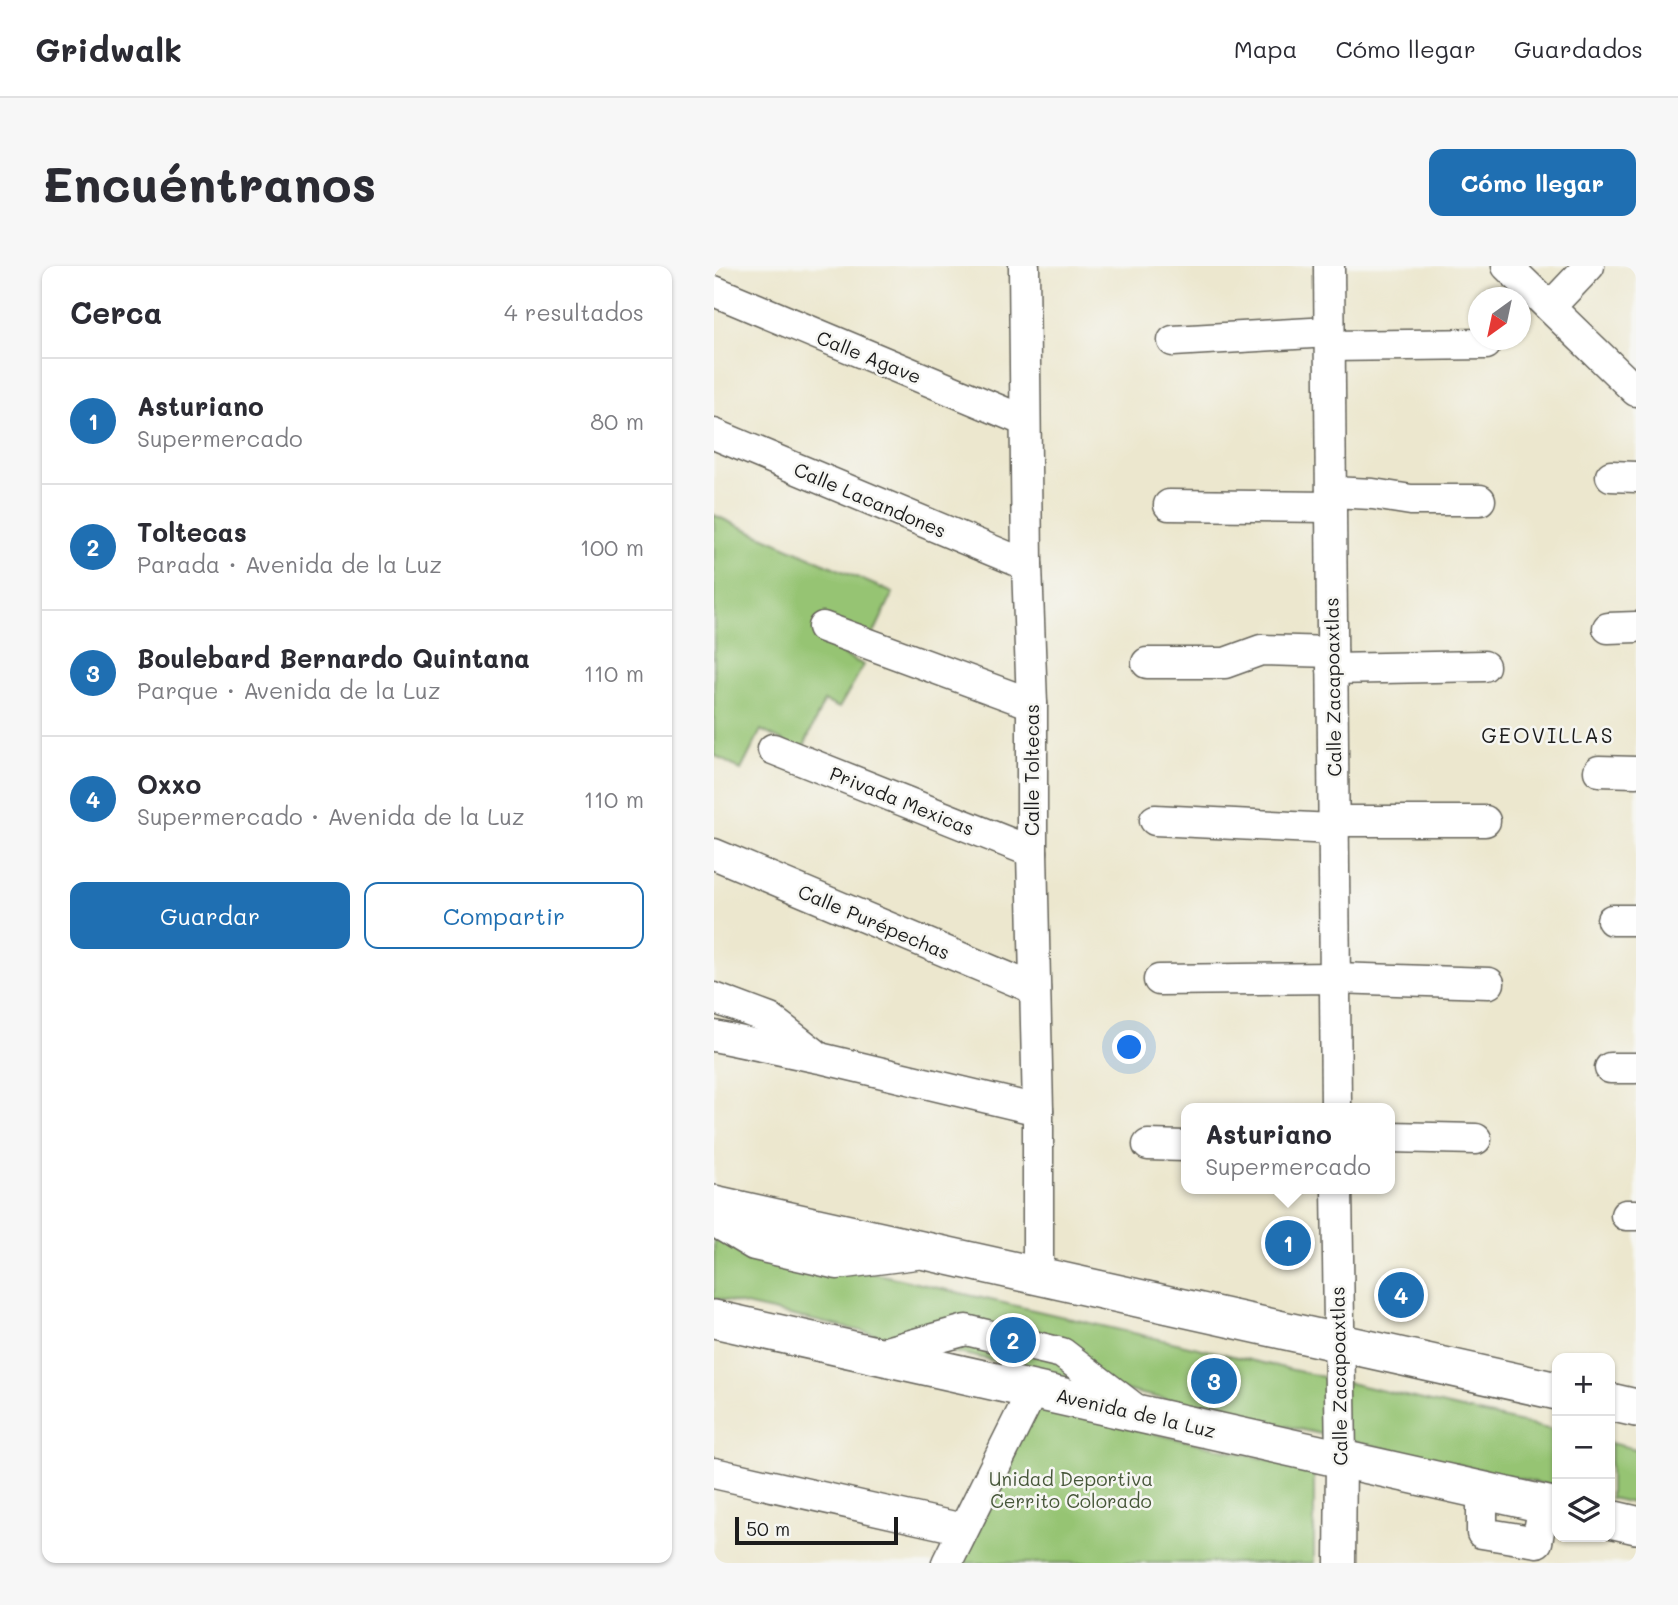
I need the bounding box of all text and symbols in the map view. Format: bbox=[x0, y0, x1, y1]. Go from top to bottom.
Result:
text: Gridwalk bbox=[35, 27, 182, 70]
text: Mapa bbox=[1234, 33, 1298, 64]
text: Cómo llegar bbox=[1336, 33, 1476, 64]
text: Guardados bbox=[1514, 33, 1643, 64]
button: Cómo llegar bbox=[1429, 149, 1636, 216]
text: Encuéntranos bbox=[42, 151, 376, 214]
north arrow bbox=[1468, 287, 1531, 350]
text: Cerca bbox=[70, 292, 162, 332]
text: 4 resultados bbox=[504, 297, 644, 327]
street label: Calle Agave bbox=[813, 324, 925, 389]
text: Asturiano bbox=[137, 389, 264, 423]
text: 1 bbox=[88, 406, 98, 436]
text: 80 m bbox=[590, 406, 644, 436]
text: Supermercado bbox=[137, 423, 303, 453]
street label: Calle Lacandones bbox=[790, 456, 950, 543]
text: Toltecas bbox=[137, 515, 247, 549]
text: 2 bbox=[87, 532, 99, 562]
text: 100 m bbox=[580, 532, 644, 562]
text: Parada · Avenida de la Luz bbox=[137, 549, 442, 579]
street label: Calle Zacapoaxtlas bbox=[1318, 597, 1347, 777]
text: Boulebard Bernardo Quintana bbox=[137, 641, 530, 675]
text: 3 bbox=[86, 658, 100, 688]
text: 110 m bbox=[584, 658, 644, 688]
text: Parque · Avenida de la Luz bbox=[137, 675, 440, 705]
street label: Calle Toltecas bbox=[1019, 704, 1044, 836]
district label: GEOVILLAS bbox=[1481, 721, 1615, 748]
street label: Privada Mexicas bbox=[826, 760, 978, 841]
text: Oxxo bbox=[137, 767, 201, 801]
text: 4 bbox=[86, 784, 100, 814]
text: 110 m bbox=[584, 784, 644, 814]
text: Supermercado · Avenida de la Luz bbox=[137, 801, 525, 831]
street label: Calle Purépechas bbox=[795, 878, 954, 965]
button: Guardar bbox=[70, 882, 350, 949]
button: Compartir bbox=[364, 882, 644, 949]
your location bbox=[1112, 1030, 1146, 1064]
popup bbox=[1181, 1103, 1395, 1194]
text: Asturiano bbox=[1205, 1117, 1332, 1151]
text: Supermercado bbox=[1205, 1151, 1371, 1181]
pin: 1 bbox=[1265, 1217, 1311, 1269]
pin: 4 bbox=[1378, 1269, 1424, 1321]
street label: Calle Zacapoaxtlas bbox=[1324, 1286, 1353, 1466]
pin: 2 bbox=[990, 1314, 1036, 1366]
map controls bbox=[1552, 1353, 1615, 1542]
button: + bbox=[1552, 1353, 1615, 1416]
pin: 3 bbox=[1191, 1355, 1237, 1407]
street label: Avenida de la Luz bbox=[1054, 1382, 1218, 1443]
button: − bbox=[1552, 1416, 1615, 1479]
park label: Unidad Deportiva Cerrito Colorado bbox=[989, 1466, 1153, 1513]
button: layers bbox=[1552, 1479, 1615, 1542]
scale bar bbox=[735, 1514, 898, 1546]
text: 50 m bbox=[746, 1516, 790, 1541]

